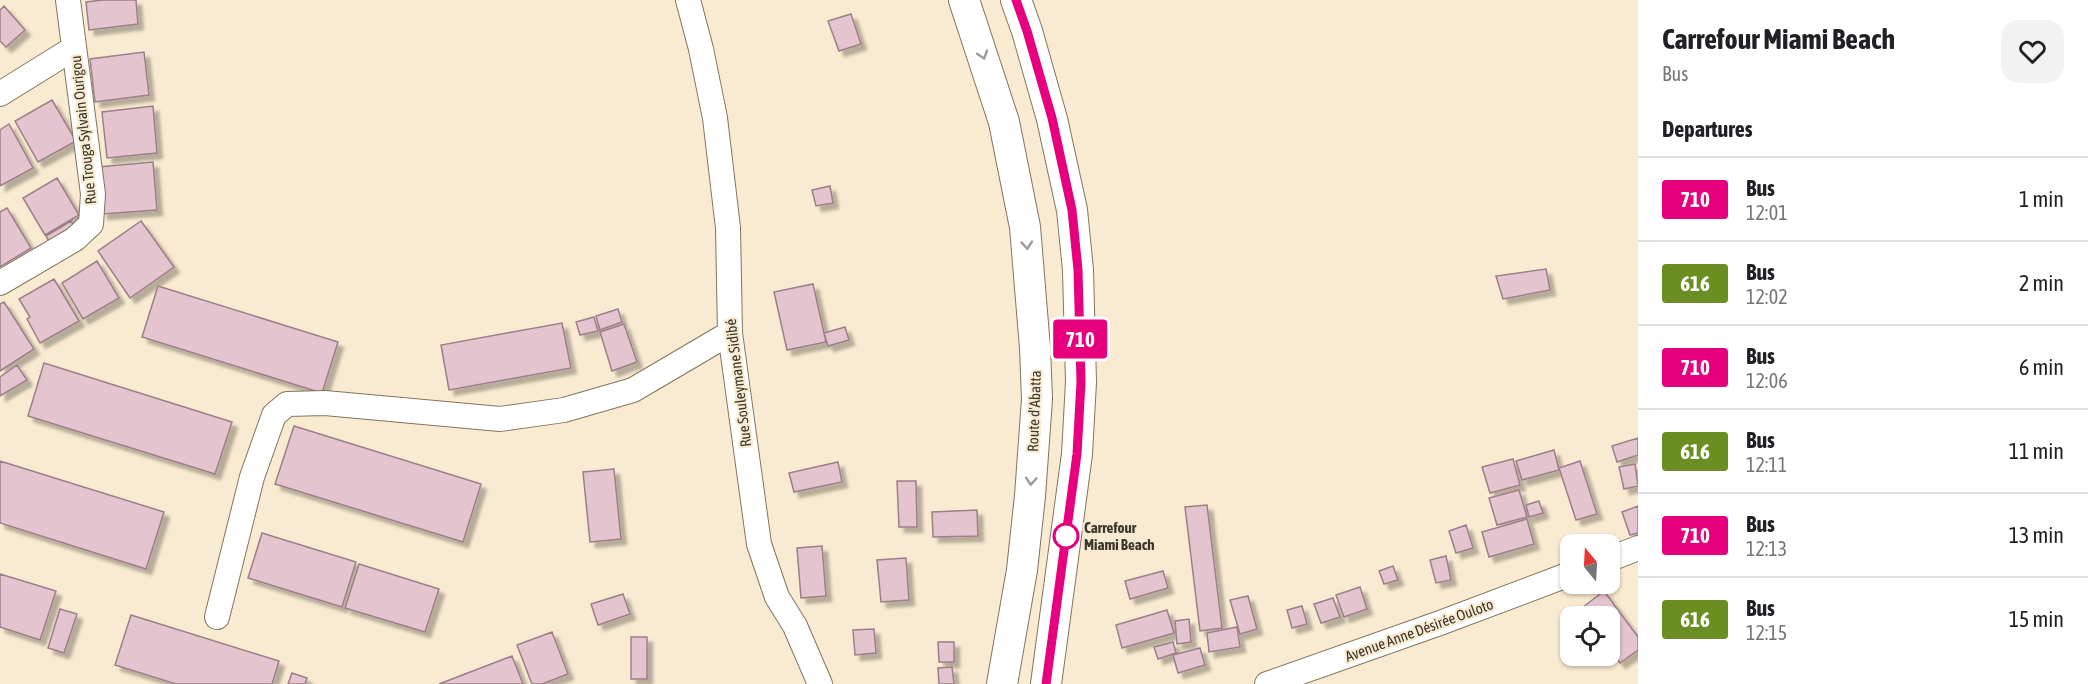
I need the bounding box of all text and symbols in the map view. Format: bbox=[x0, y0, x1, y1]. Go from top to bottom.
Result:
button: heart bbox=[2001, 20, 2064, 83]
text: Carrefour Miami Beach bbox=[1662, 23, 1895, 55]
one-way arrow bbox=[975, 49, 988, 60]
street label: Rue Trouga Sylvain Ourigou bbox=[67, 55, 99, 205]
text: Bus bbox=[1662, 62, 1688, 85]
text: Departures bbox=[1662, 116, 1752, 142]
text: Bus bbox=[1746, 175, 1775, 201]
text: 1 min bbox=[2019, 186, 2064, 212]
text: 710 bbox=[1680, 187, 1710, 211]
text: 12:01 bbox=[1746, 201, 1788, 224]
one-way arrow bbox=[1020, 240, 1033, 249]
text: Bus bbox=[1746, 259, 1775, 285]
text: 2 min bbox=[2019, 270, 2064, 296]
text: 616 bbox=[1680, 271, 1710, 295]
text: 12:02 bbox=[1746, 285, 1788, 308]
street label: Rue Souleymane Sidibé bbox=[722, 318, 754, 448]
line badge: 710 bbox=[1046, 320, 1114, 358]
text: 710 bbox=[1065, 327, 1095, 351]
text: Bus bbox=[1746, 343, 1775, 369]
text: 6 min bbox=[2019, 354, 2064, 380]
text: 710 bbox=[1680, 355, 1710, 379]
text: 12:06 bbox=[1746, 369, 1788, 392]
street label: Route d'Abatta bbox=[1024, 370, 1044, 452]
text: Bus bbox=[1746, 427, 1775, 453]
text: 11 min bbox=[2009, 438, 2064, 464]
text: 616 bbox=[1680, 439, 1710, 463]
text: 12:11 bbox=[1746, 453, 1787, 476]
one-way arrow bbox=[1025, 477, 1038, 486]
text: Bus bbox=[1746, 511, 1775, 537]
place label: Carrefour Miami Beach bbox=[1084, 519, 1155, 553]
text: 13 min bbox=[2009, 522, 2064, 548]
marker: Carrefour Miami Beach bbox=[1053, 523, 1079, 549]
text: 710 bbox=[1680, 523, 1710, 547]
north arrow bbox=[1560, 534, 1620, 594]
map controls bbox=[1560, 534, 1620, 666]
text: 12:13 bbox=[1746, 537, 1787, 560]
street label: Avenue Anne Désirée Ouloto bbox=[1343, 595, 1495, 665]
text: Bus bbox=[1746, 595, 1775, 621]
button: locate bbox=[1560, 606, 1620, 666]
text: 15 min bbox=[2009, 606, 2064, 632]
text: 616 bbox=[1680, 607, 1710, 631]
text: 12:15 bbox=[1746, 621, 1787, 644]

